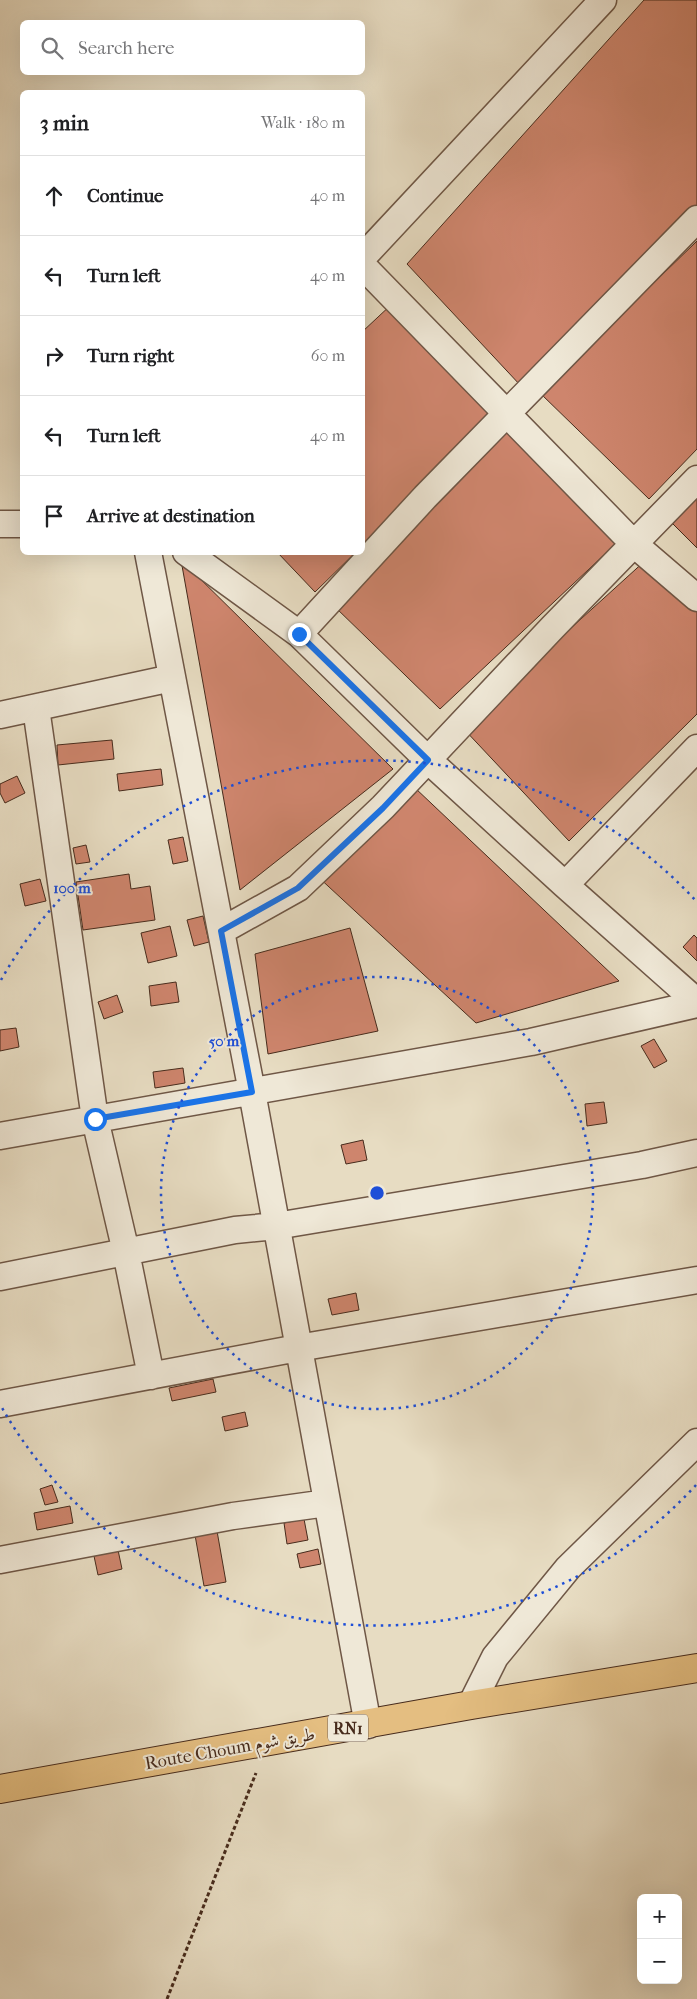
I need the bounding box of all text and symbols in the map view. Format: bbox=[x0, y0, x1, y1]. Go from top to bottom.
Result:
search box bbox=[20, 20, 365, 75]
icon: search bbox=[38, 34, 66, 62]
text: Search here bbox=[78, 37, 174, 59]
text: 3 min bbox=[40, 111, 89, 135]
text: Walk · 180 m bbox=[261, 113, 345, 132]
icon: ahead bbox=[40, 182, 68, 210]
text: Continue bbox=[87, 185, 163, 207]
text: 40 m bbox=[310, 186, 345, 205]
icon: left bbox=[40, 262, 68, 290]
text: Turn left bbox=[87, 265, 161, 287]
text: 40 m bbox=[310, 266, 345, 285]
icon: right bbox=[40, 342, 68, 370]
text: Turn right bbox=[87, 345, 174, 367]
text: 60 m bbox=[311, 346, 345, 365]
icon: left bbox=[40, 422, 68, 450]
text: Turn left bbox=[87, 425, 161, 447]
text: 40 m bbox=[310, 426, 345, 445]
icon: arrive bbox=[40, 502, 68, 530]
text: Arrive at destination bbox=[87, 505, 255, 527]
route end bbox=[288, 623, 311, 646]
text: 100 m bbox=[53, 879, 91, 897]
text: 50 m bbox=[209, 1032, 240, 1050]
route start bbox=[84, 1108, 107, 1131]
centre of rings bbox=[368, 1184, 386, 1202]
road number: RN1 bbox=[328, 1715, 368, 1742]
street label: Route Choum طريق شوم bbox=[143, 1724, 318, 1779]
map controls bbox=[637, 1894, 682, 1984]
button: + bbox=[637, 1894, 682, 1939]
button: − bbox=[637, 1939, 682, 1984]

